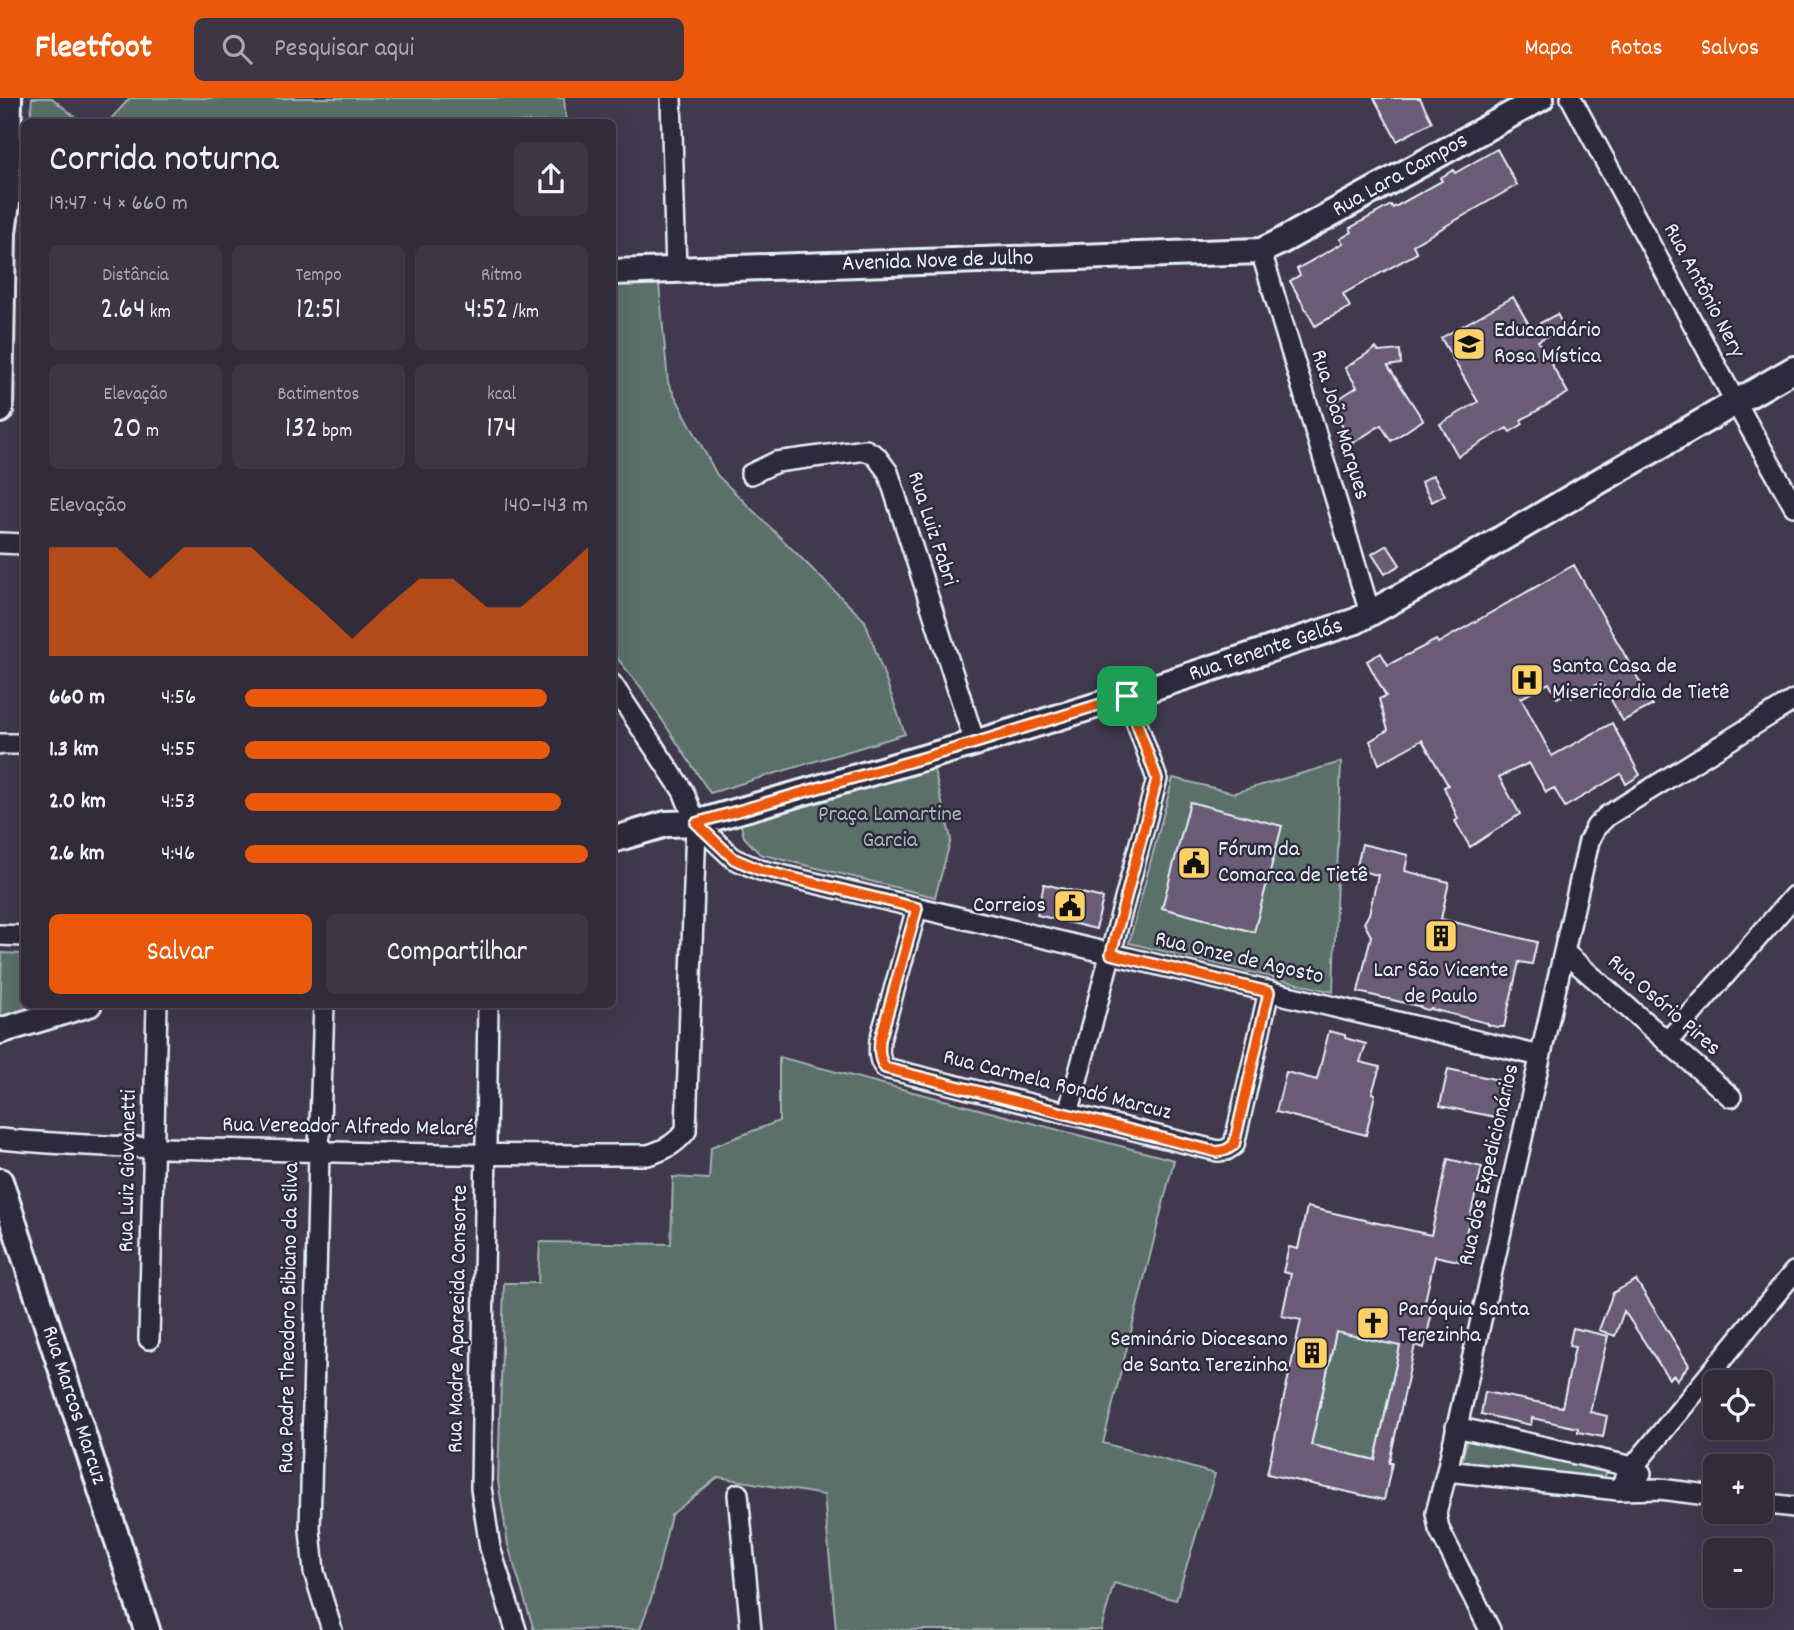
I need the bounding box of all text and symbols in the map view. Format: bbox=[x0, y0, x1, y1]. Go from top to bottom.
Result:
search box bbox=[194, 18, 684, 81]
text: Fleetfoot bbox=[35, 26, 152, 73]
icon: search bbox=[218, 30, 256, 68]
text: Pesquisar aqui bbox=[274, 31, 414, 68]
text: Mapa bbox=[1524, 32, 1572, 66]
text: Rotas bbox=[1610, 32, 1663, 66]
text: Salvos bbox=[1701, 32, 1759, 66]
street label: Rua Lara Campos bbox=[1327, 125, 1474, 226]
text: Corrida noturna bbox=[49, 134, 279, 189]
button: share bbox=[514, 142, 588, 216]
text: 19:47 · 4 × 660 m bbox=[49, 188, 188, 221]
street label: Rua Antônio Nery bbox=[1654, 218, 1753, 365]
street label: Avenida Nove de Julho bbox=[842, 242, 1034, 281]
text: Distância bbox=[102, 263, 169, 290]
text: Tempo bbox=[295, 263, 342, 290]
text: Ritmo bbox=[481, 263, 522, 290]
text: 2.64 bbox=[100, 290, 146, 333]
text: 12:51 bbox=[296, 290, 341, 333]
text: 4:52 bbox=[464, 290, 508, 333]
text: km bbox=[146, 300, 171, 327]
text: /km bbox=[508, 300, 539, 327]
place label: Educandário Rosa Mística bbox=[1494, 315, 1603, 374]
school or university icon: Educandário Rosa Mística bbox=[1450, 325, 1488, 363]
street label: Rua João Marques bbox=[1300, 346, 1378, 504]
text: Elevação bbox=[104, 382, 167, 409]
text: Batimentos bbox=[277, 382, 360, 409]
text: kcal bbox=[487, 382, 516, 409]
text: 20 bbox=[112, 409, 142, 452]
text: 132 bbox=[285, 409, 318, 452]
text: 174 bbox=[486, 409, 517, 452]
text: m bbox=[142, 419, 159, 446]
text: bpm bbox=[318, 419, 352, 446]
street label: Rua Luiz Fabri bbox=[897, 468, 965, 590]
text: Elevação bbox=[49, 490, 126, 523]
text: 140–143 m bbox=[504, 490, 588, 523]
street label: Rua Tenente Gelás bbox=[1185, 610, 1347, 691]
place label: Santa Casa de Misericórdia de Tietê bbox=[1552, 651, 1729, 710]
hospital icon: Santa Casa de Misericórdia de Tietê bbox=[1508, 661, 1546, 699]
pin bbox=[1097, 666, 1157, 726]
icon: arrive bbox=[1108, 677, 1146, 715]
text: 660 m bbox=[49, 682, 105, 715]
text: 4:56 bbox=[161, 682, 196, 715]
text: 1.3 km bbox=[49, 734, 99, 767]
text: 4:55 bbox=[161, 734, 196, 767]
text: 2.0 km bbox=[49, 786, 106, 819]
text: 4:53 bbox=[161, 786, 195, 819]
park label: Praça Lamartine Garcia bbox=[818, 799, 962, 858]
place label: Fórum da Comarca de Tietê bbox=[1218, 834, 1368, 893]
text: 2.6 km bbox=[49, 838, 105, 871]
text: 4:46 bbox=[161, 838, 195, 871]
public building icon: Fórum da Comarca de Tietê bbox=[1175, 844, 1213, 882]
public building icon: Correios bbox=[1051, 887, 1089, 925]
place label: Correios bbox=[973, 890, 1046, 923]
button: Salvar bbox=[49, 914, 312, 994]
button: Compartilhar bbox=[326, 914, 588, 994]
building icon: Lar São Vicente de Paulo bbox=[1422, 917, 1460, 955]
street label: Rua Onze de Agosto bbox=[1151, 924, 1327, 994]
street label: Rua Osório Pires bbox=[1599, 947, 1727, 1065]
place label: Lar São Vicente de Paulo bbox=[1374, 955, 1509, 1014]
street label: Rua Carmela Rondó Marcuz bbox=[939, 1042, 1175, 1130]
street label: Rua dos Expedicionários bbox=[1451, 1061, 1529, 1269]
street label: Rua Luiz Giovanetti bbox=[111, 1089, 147, 1253]
street label: Rua Vereador Alfredo Melaré bbox=[222, 1109, 474, 1147]
street label: Rua Padre Theodoro Bibiano da Silva bbox=[271, 1161, 309, 1474]
street label: Rua Madre Aparecida Consorte bbox=[440, 1185, 478, 1453]
place label: Paróquia Santa Terezinha bbox=[1398, 1294, 1530, 1353]
church icon: Paróquia Santa Terezinha bbox=[1354, 1304, 1392, 1342]
street label: Rua Marcos Marcuz bbox=[32, 1322, 115, 1489]
place label: Seminário Diocesano de Santa Terezinha bbox=[1110, 1324, 1289, 1383]
building icon: Seminário Diocesano de Santa Terezinha bbox=[1293, 1334, 1331, 1372]
map controls bbox=[1703, 1370, 1773, 1608]
button: locate bbox=[1703, 1370, 1773, 1440]
button: + bbox=[1703, 1454, 1773, 1524]
button: − bbox=[1703, 1538, 1773, 1608]

